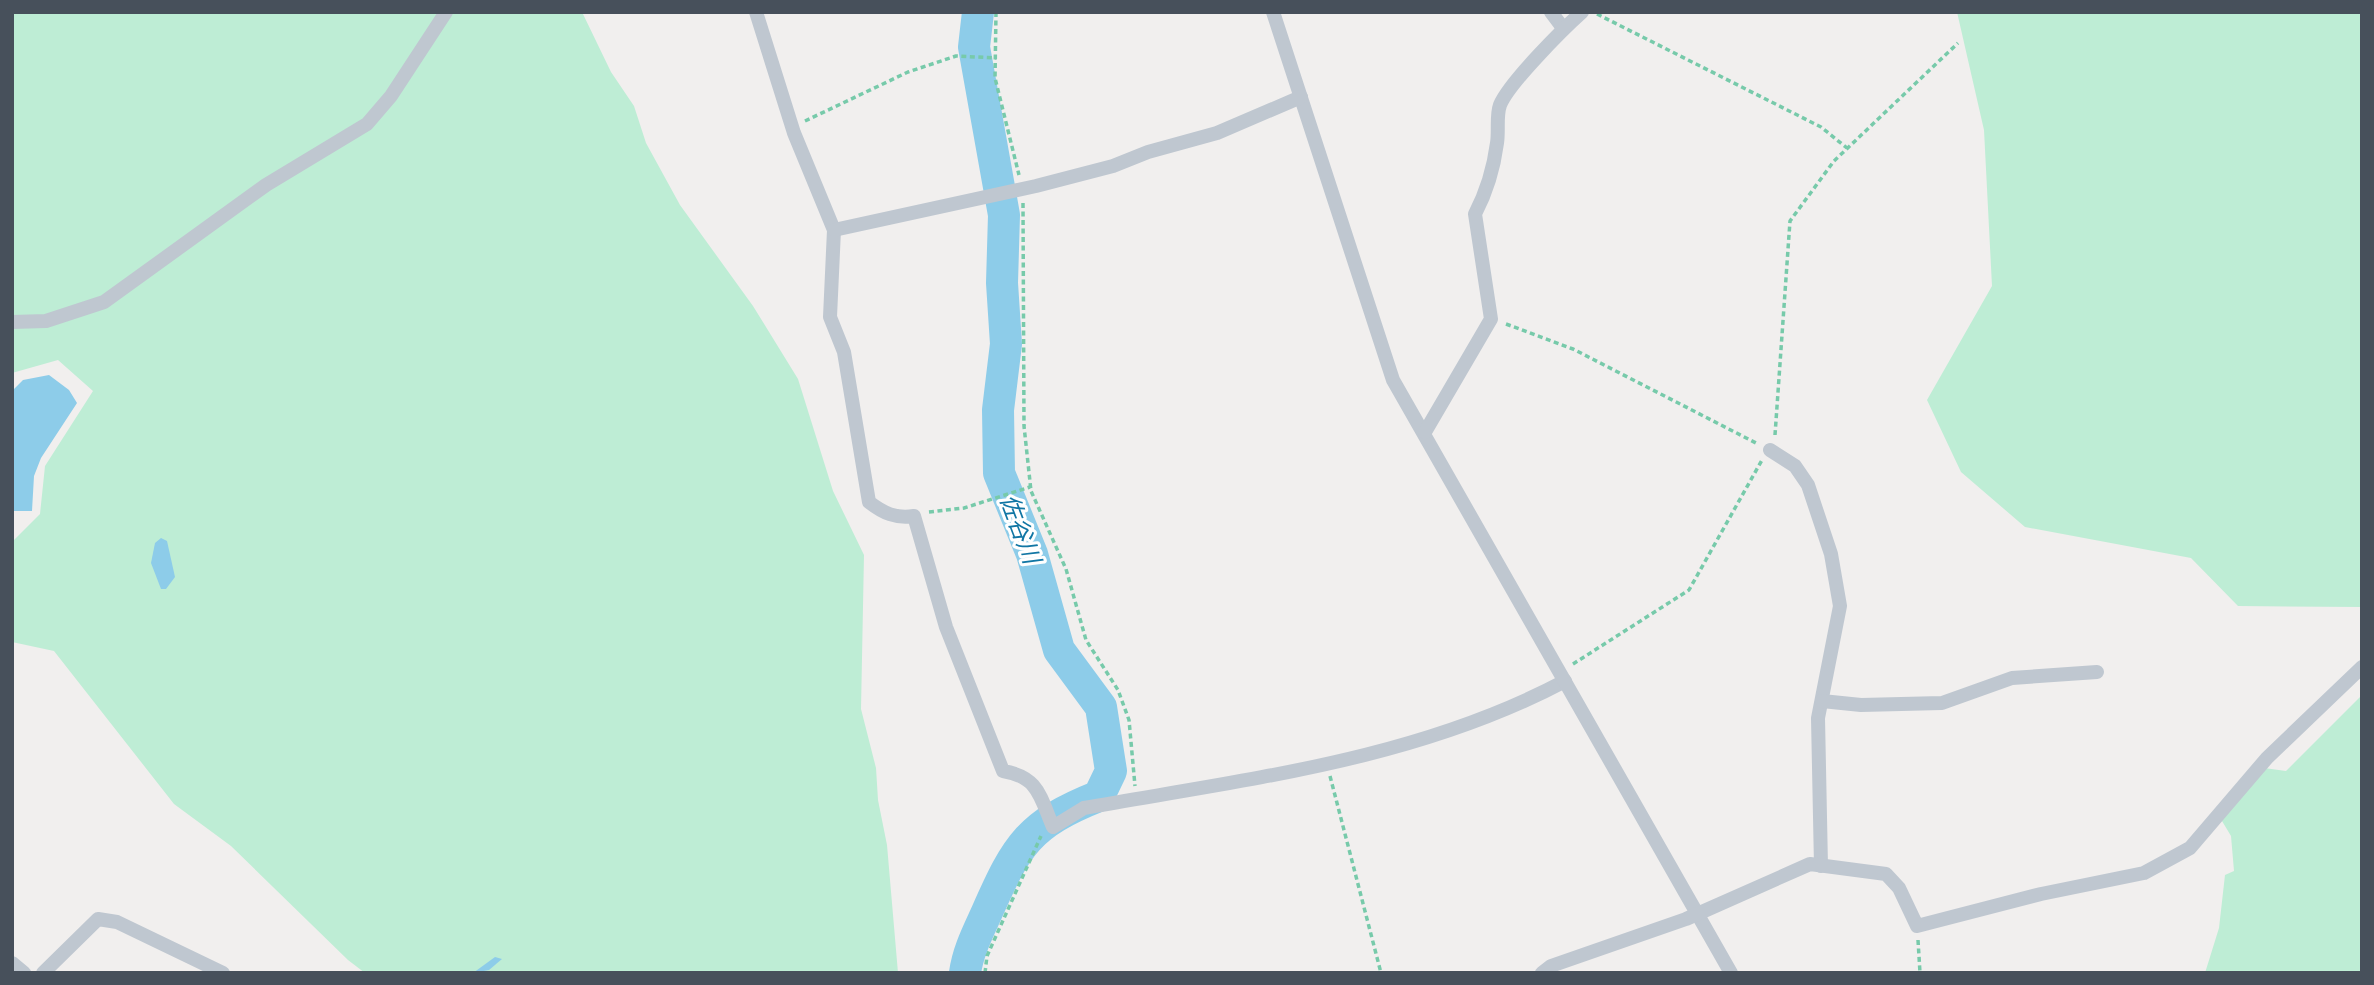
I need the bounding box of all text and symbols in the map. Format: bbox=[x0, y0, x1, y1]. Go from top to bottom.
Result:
water label: 佐谷川 bbox=[993, 489, 1051, 571]

